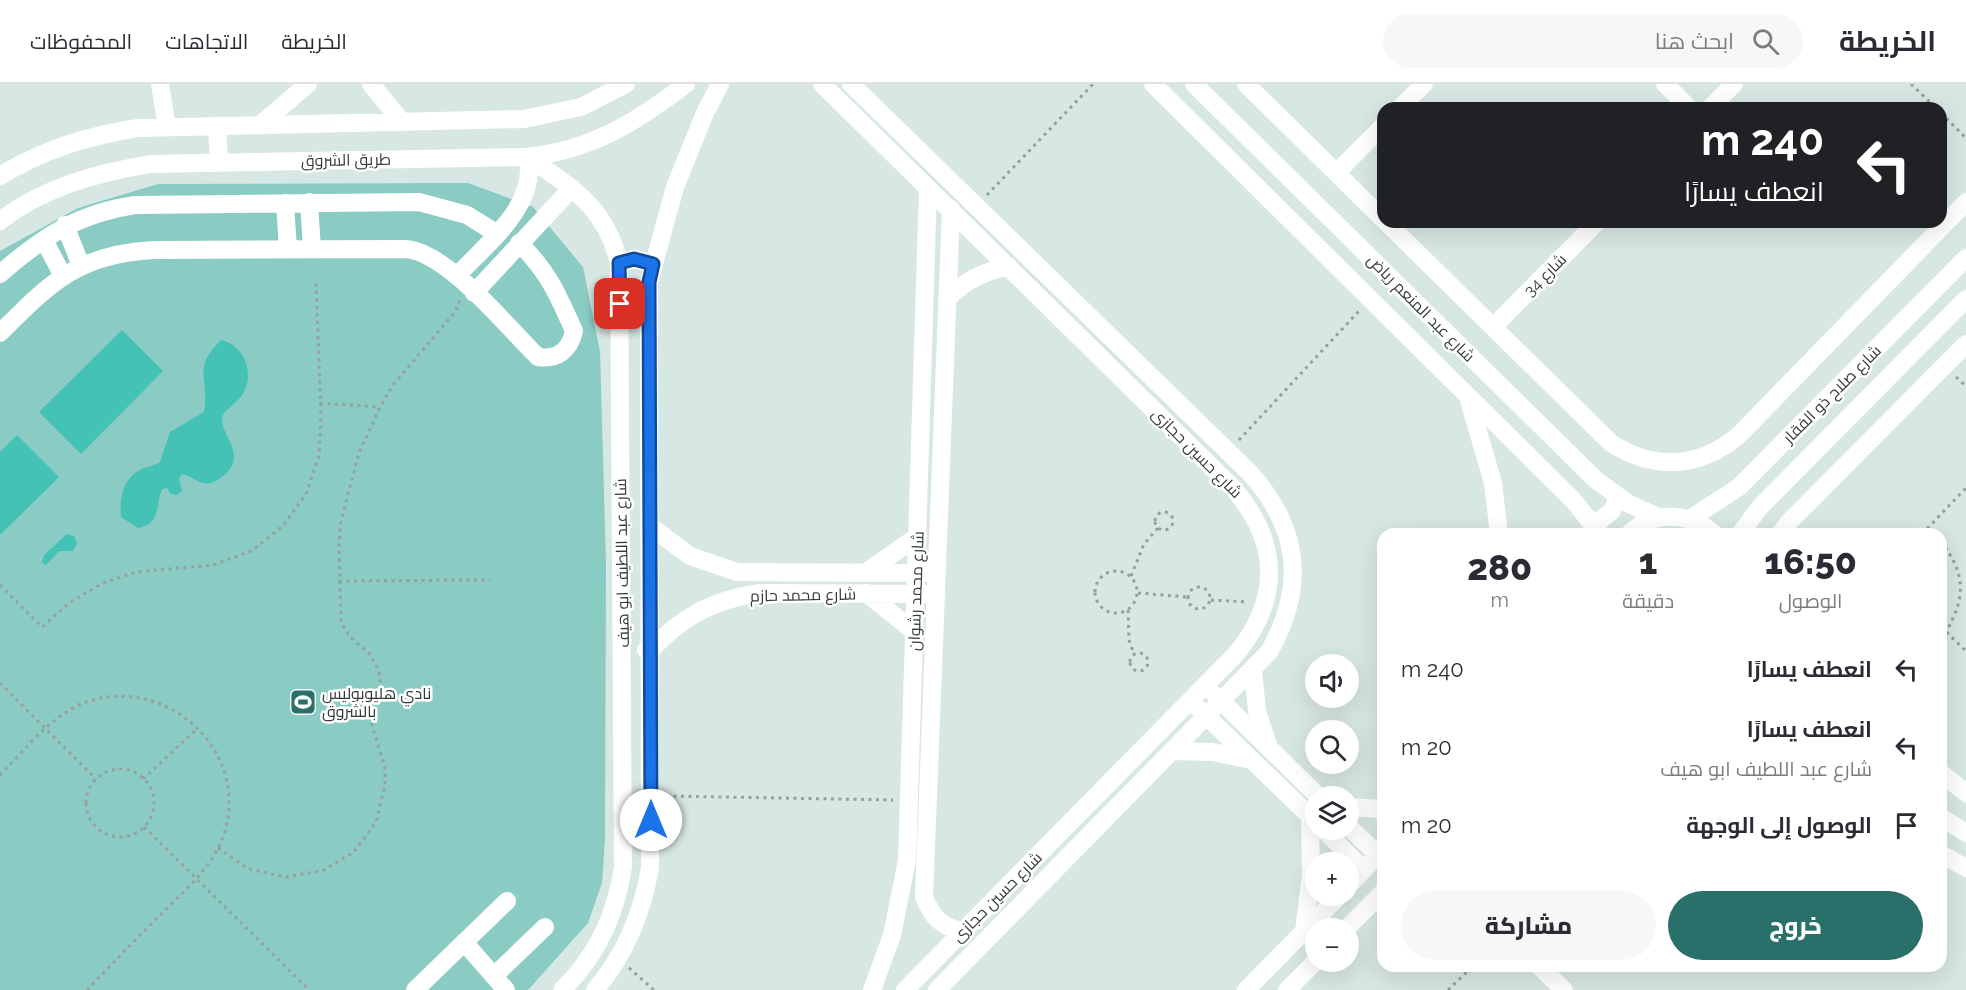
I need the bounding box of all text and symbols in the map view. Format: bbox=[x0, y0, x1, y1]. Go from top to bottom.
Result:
search box bbox=[1383, 14, 1803, 68]
icon: search bbox=[1749, 25, 1782, 58]
text: الخريطة bbox=[1839, 25, 1936, 58]
text: ابحث هنا bbox=[1655, 28, 1734, 54]
text: المحفوظات bbox=[30, 29, 132, 54]
text: الاتجاهات bbox=[165, 29, 248, 54]
text: الخريطة bbox=[281, 29, 347, 54]
text: 240 m bbox=[1701, 116, 1824, 165]
icon: left bbox=[1845, 126, 1923, 204]
street label: طريق الشروق bbox=[301, 150, 391, 171]
text: انعطف يسارًا bbox=[1684, 176, 1824, 207]
street label: شارع عبد المنعم رياض bbox=[1362, 250, 1479, 367]
street label: شارع 34 bbox=[1520, 250, 1572, 302]
pin bbox=[594, 278, 645, 329]
icon: arrive bbox=[603, 287, 636, 320]
street label: شارع صلاح ذو الفقار bbox=[1778, 341, 1886, 449]
street label: شارع حسين حجازى bbox=[1147, 404, 1246, 503]
street label: شارع عبد اللطيف ابو هيف bbox=[611, 478, 635, 648]
street label: شارع محمد رشوان bbox=[904, 531, 930, 651]
text: 1 bbox=[1639, 540, 1657, 582]
text: 16:50 bbox=[1764, 540, 1857, 582]
text: 280 bbox=[1467, 546, 1532, 588]
street label: شارع محمد حازم bbox=[750, 585, 856, 607]
text: m bbox=[1490, 588, 1509, 612]
text: دقيقة bbox=[1622, 589, 1674, 613]
text: الوصول bbox=[1779, 589, 1842, 613]
icon: left bbox=[1890, 653, 1923, 686]
map controls bbox=[1305, 654, 1359, 972]
button: sound bbox=[1305, 654, 1359, 708]
text: 240 m bbox=[1401, 656, 1464, 682]
text: انعطف يسارًا bbox=[1747, 656, 1872, 682]
place label: نادي هليوبوليس بالشروق bbox=[322, 684, 431, 722]
sports icon: نادي هليوبوليس بالشروق bbox=[288, 687, 318, 717]
text: انعطف يسارًا bbox=[1747, 716, 1872, 742]
button: search bbox=[1305, 720, 1359, 774]
icon: left bbox=[1890, 731, 1923, 764]
text: 20 m bbox=[1401, 734, 1452, 760]
text: شارع عبد اللطيف ابو هيف bbox=[1660, 757, 1872, 781]
button: layers bbox=[1305, 786, 1359, 840]
position arrow bbox=[619, 788, 683, 852]
icon: arrive bbox=[1890, 809, 1923, 842]
text: 20 m bbox=[1401, 812, 1452, 838]
text: الوصول إلى الوجهة bbox=[1686, 812, 1872, 838]
street label: شارع حسين حجازى bbox=[948, 848, 1047, 947]
button: + bbox=[1305, 852, 1359, 906]
button: مشاركة bbox=[1401, 891, 1656, 960]
button: خروج bbox=[1668, 891, 1923, 960]
button: − bbox=[1305, 918, 1359, 972]

